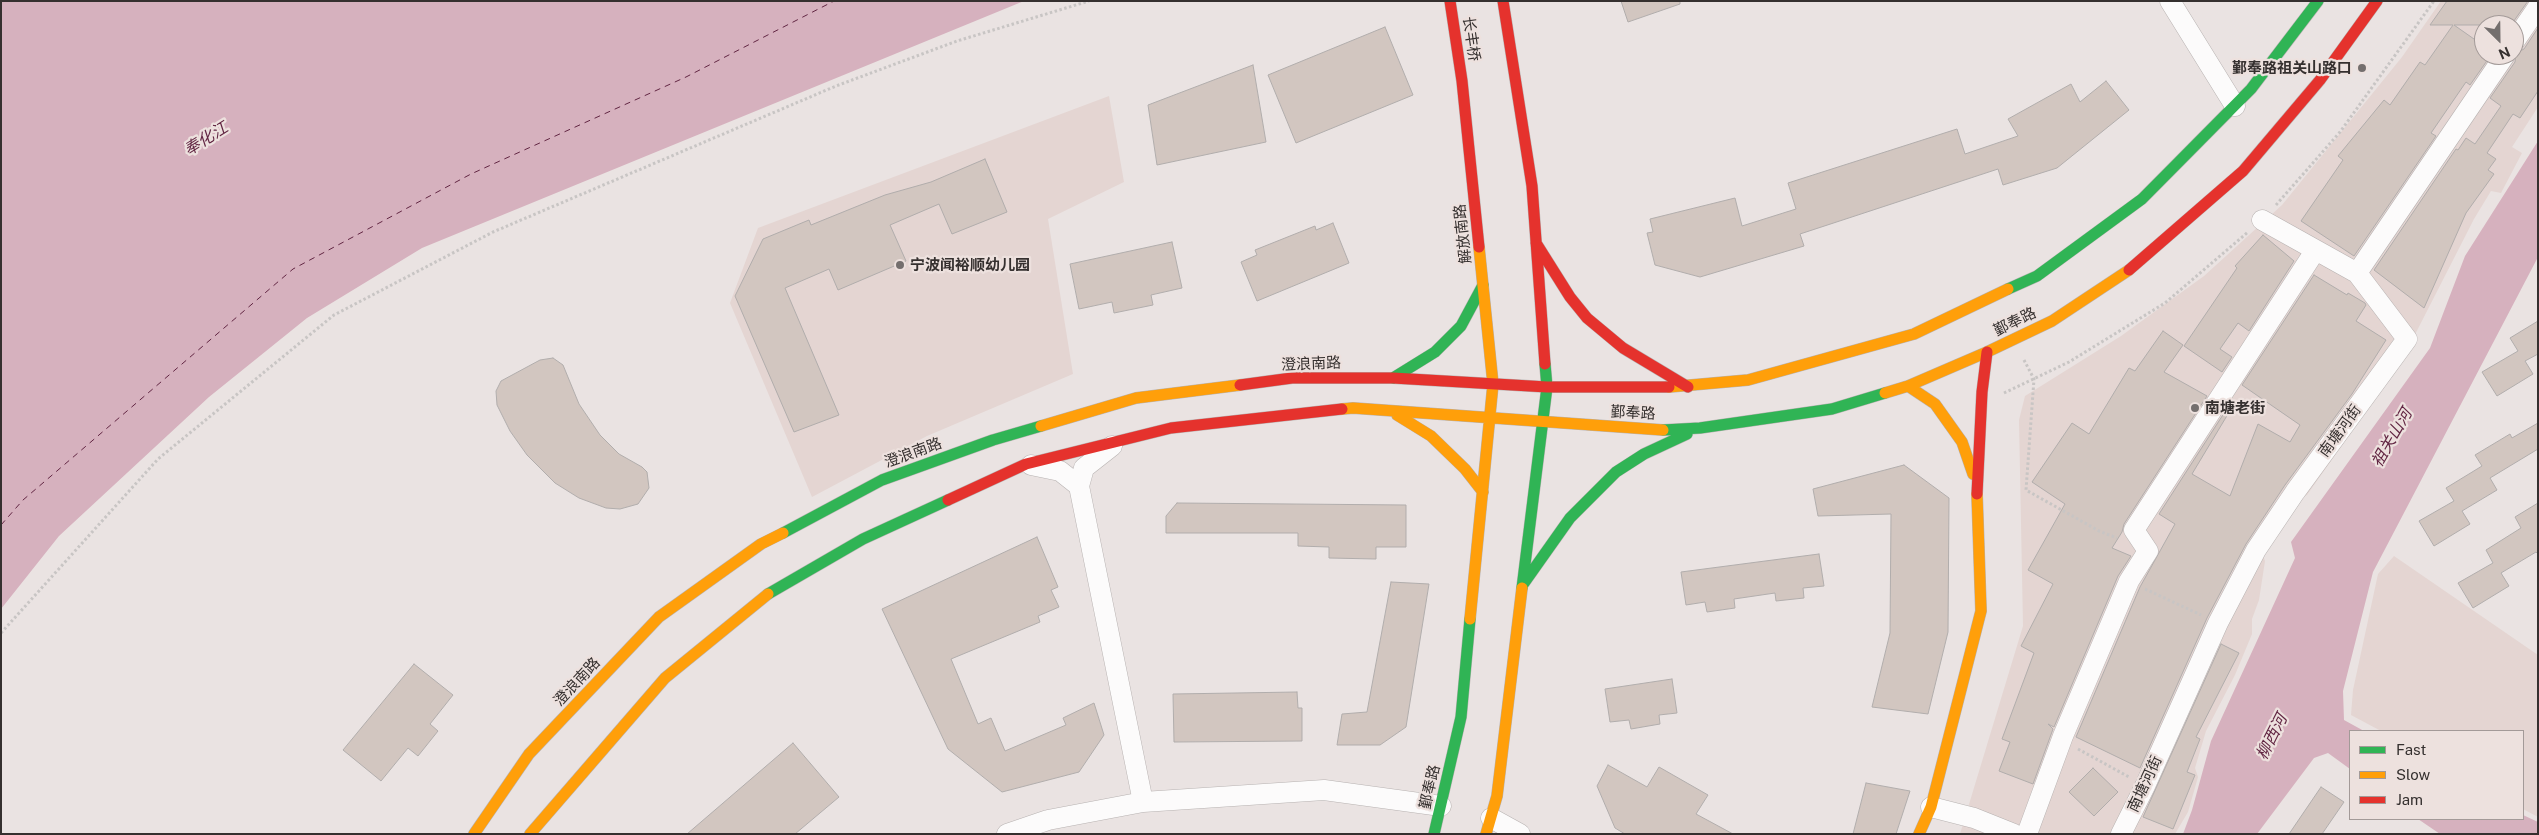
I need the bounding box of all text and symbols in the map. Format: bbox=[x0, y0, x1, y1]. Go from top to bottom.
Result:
street label: 长丰桥 bbox=[1459, 15, 1483, 63]
north arrow bbox=[2474, 15, 2524, 65]
text: N bbox=[2496, 43, 2513, 62]
place label: 鄞奉路祖关山路口 bbox=[2232, 59, 2352, 77]
marker: 鄞奉路祖关山路口 bbox=[2356, 62, 2368, 74]
water label: 奉化江 bbox=[181, 118, 231, 160]
street label: 解放南路 bbox=[1451, 203, 1475, 265]
place label: 宁波闻裕顺幼儿园 bbox=[910, 256, 1030, 274]
marker: 宁波闻裕顺幼儿园 bbox=[894, 259, 906, 271]
street label: 鄞奉路 bbox=[1991, 304, 2039, 340]
street label: 澄浪南路 bbox=[1281, 354, 1341, 374]
place label: 南塘老街 bbox=[2205, 399, 2265, 417]
street label: 南塘河街 bbox=[2315, 401, 2365, 461]
marker: 南塘老街 bbox=[2189, 402, 2201, 414]
street label: 鄞奉路 bbox=[1610, 403, 1656, 423]
water label: 祖关山河 bbox=[2368, 405, 2416, 471]
street label: 澄浪南路 bbox=[882, 434, 944, 472]
street label: 澄浪南路 bbox=[550, 654, 604, 710]
water label: 柳西河 bbox=[2253, 711, 2291, 763]
legend bbox=[2349, 730, 2524, 820]
text: Fast bbox=[2396, 741, 2426, 758]
street label: 南塘河街 bbox=[2124, 753, 2166, 815]
street label: 鄞奉路 bbox=[1416, 763, 1444, 811]
text: Slow bbox=[2396, 766, 2430, 783]
text: Jam bbox=[2396, 791, 2423, 808]

